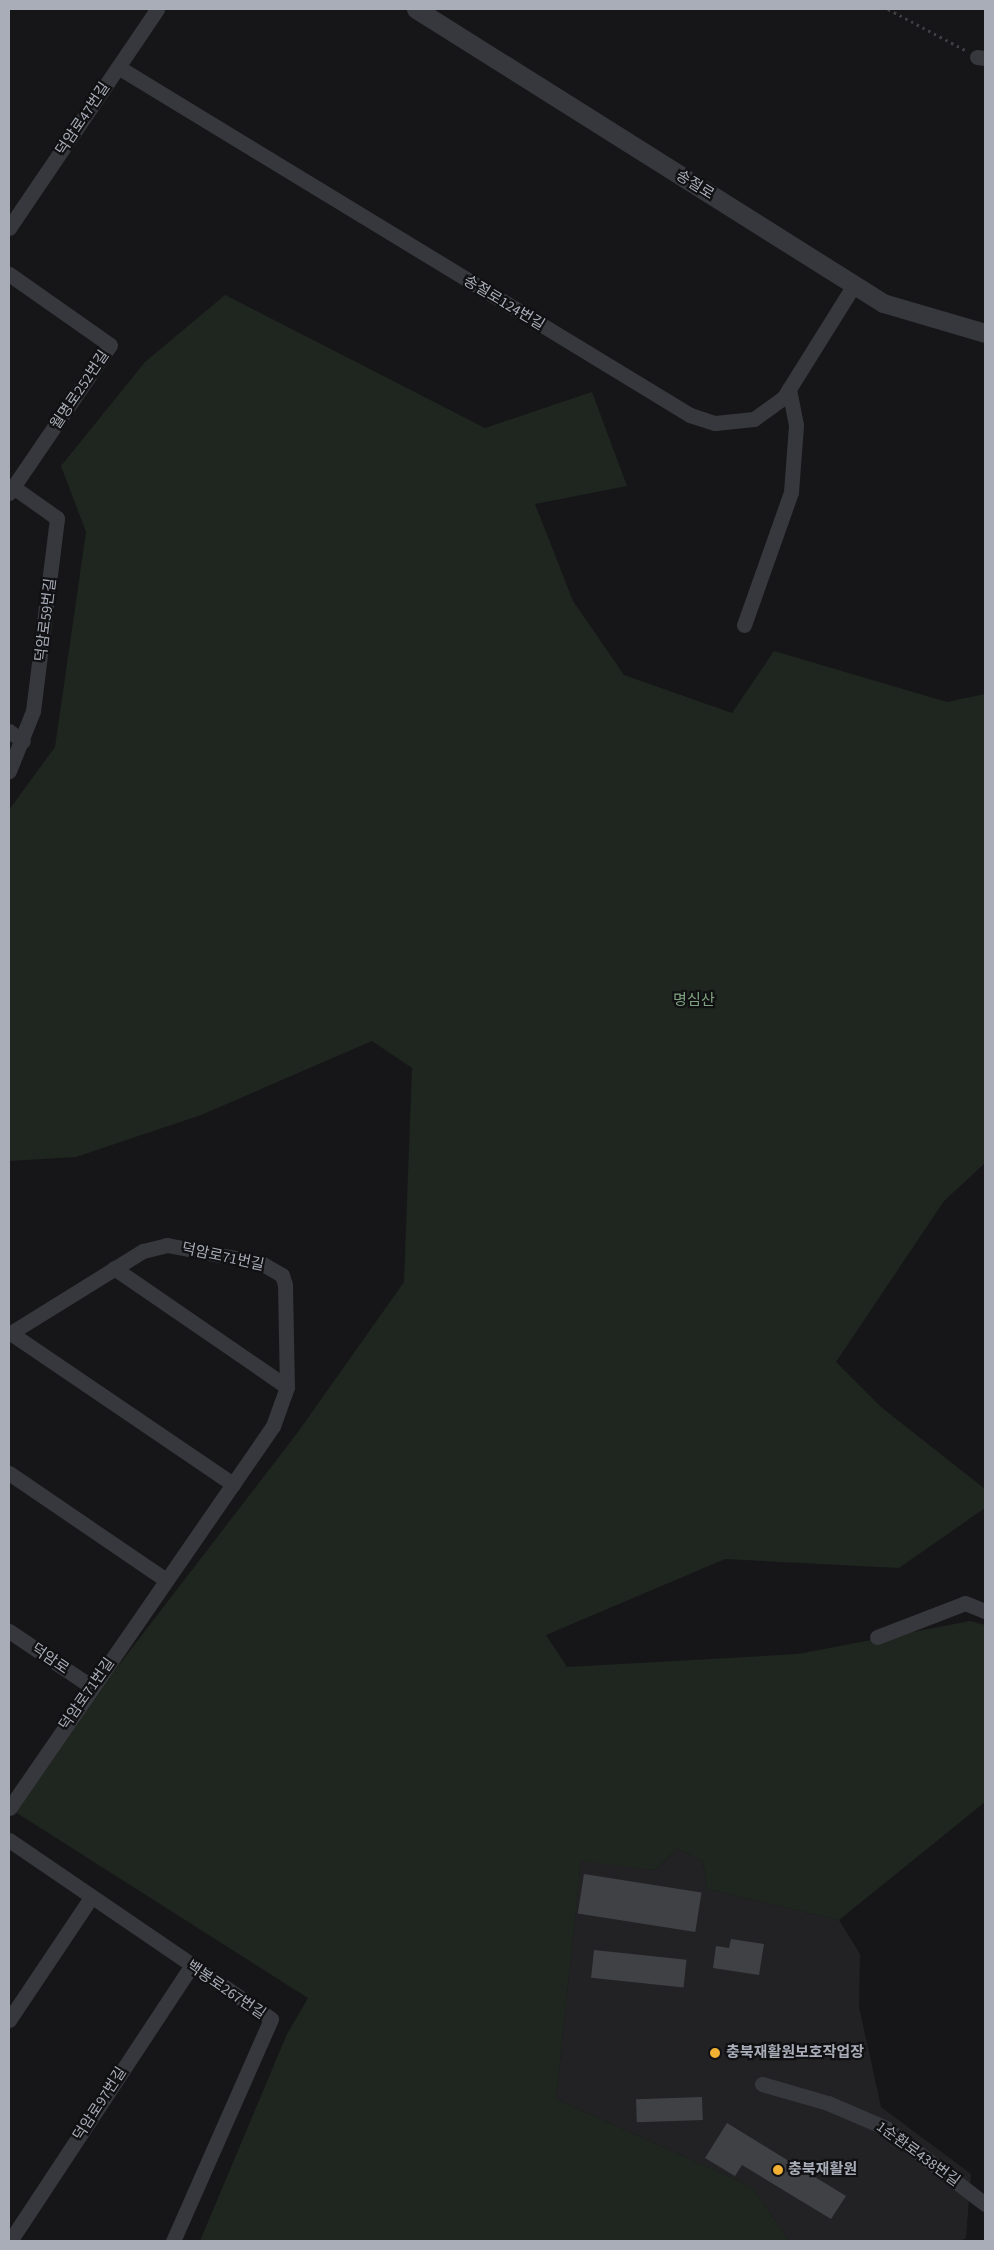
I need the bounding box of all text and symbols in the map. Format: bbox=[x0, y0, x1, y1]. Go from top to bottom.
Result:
street label: 덕암로47번길 bbox=[52, 79, 114, 159]
street label: 송절로 bbox=[673, 166, 717, 204]
street label: 송절로124번길 bbox=[460, 272, 548, 334]
street label: 월명로252번길 bbox=[47, 347, 113, 433]
street label: 덕암로59번길 bbox=[32, 577, 60, 663]
park label: 명심산 bbox=[673, 992, 715, 1010]
street label: 덕암로71번길 bbox=[180, 1239, 266, 1275]
street label: 덕암로 bbox=[28, 1640, 72, 1678]
street label: 덕암로71번길 bbox=[56, 1654, 118, 1734]
street label: 백봉로267번길 bbox=[183, 1957, 269, 2023]
place label: 충북재활원보호작업장 bbox=[726, 2044, 864, 2062]
marker: 충북재활원보호작업장 bbox=[708, 2046, 722, 2060]
street label: 덕암로97번길 bbox=[70, 2064, 130, 2144]
street label: 1순환로438번길 bbox=[873, 2118, 963, 2190]
place label: 충북재활원 bbox=[788, 2161, 857, 2179]
marker: 충북재활원 bbox=[772, 2164, 784, 2176]

